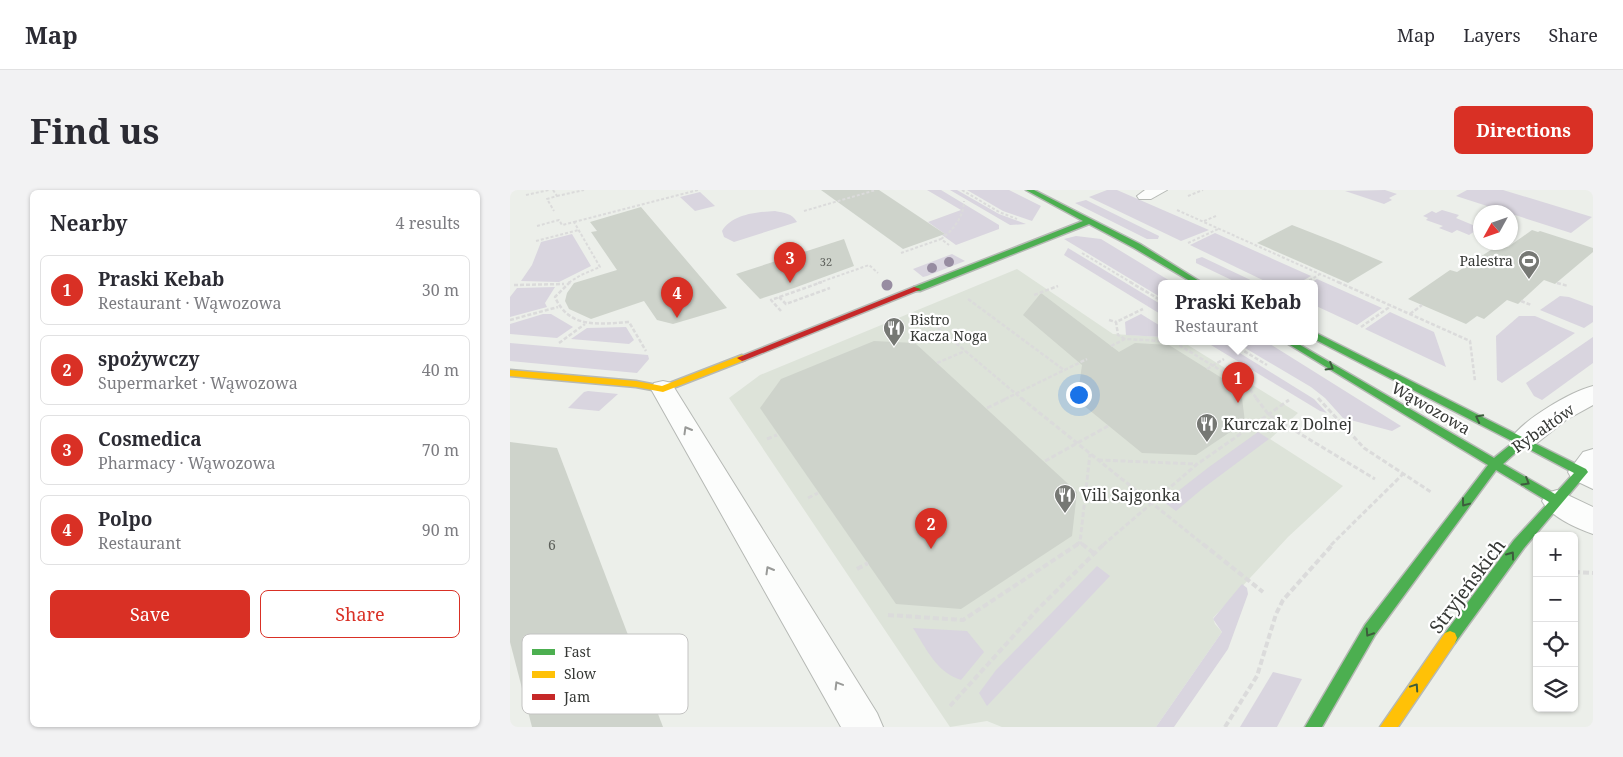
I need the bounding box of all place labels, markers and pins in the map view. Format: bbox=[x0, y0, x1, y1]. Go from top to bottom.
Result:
pin: 3 bbox=[774, 242, 806, 283]
sports icon: Palestra bbox=[1517, 249, 1541, 280]
place label: Palestra bbox=[1459, 251, 1513, 270]
pin: 4 bbox=[661, 277, 693, 318]
place label: Bistro Kacza Noga bbox=[910, 310, 988, 345]
restaurant icon: Bistro Kacza Noga bbox=[882, 316, 906, 347]
pin: 1 bbox=[1222, 362, 1254, 403]
restaurant icon: Kurczak z Dolnej bbox=[1195, 412, 1219, 443]
place label: Kurczak z Dolnej bbox=[1223, 413, 1352, 435]
restaurant icon: Vili Sajgonka bbox=[1053, 483, 1077, 514]
place label: Vili Sajgonka bbox=[1081, 484, 1180, 506]
pin: 2 bbox=[915, 508, 947, 549]

